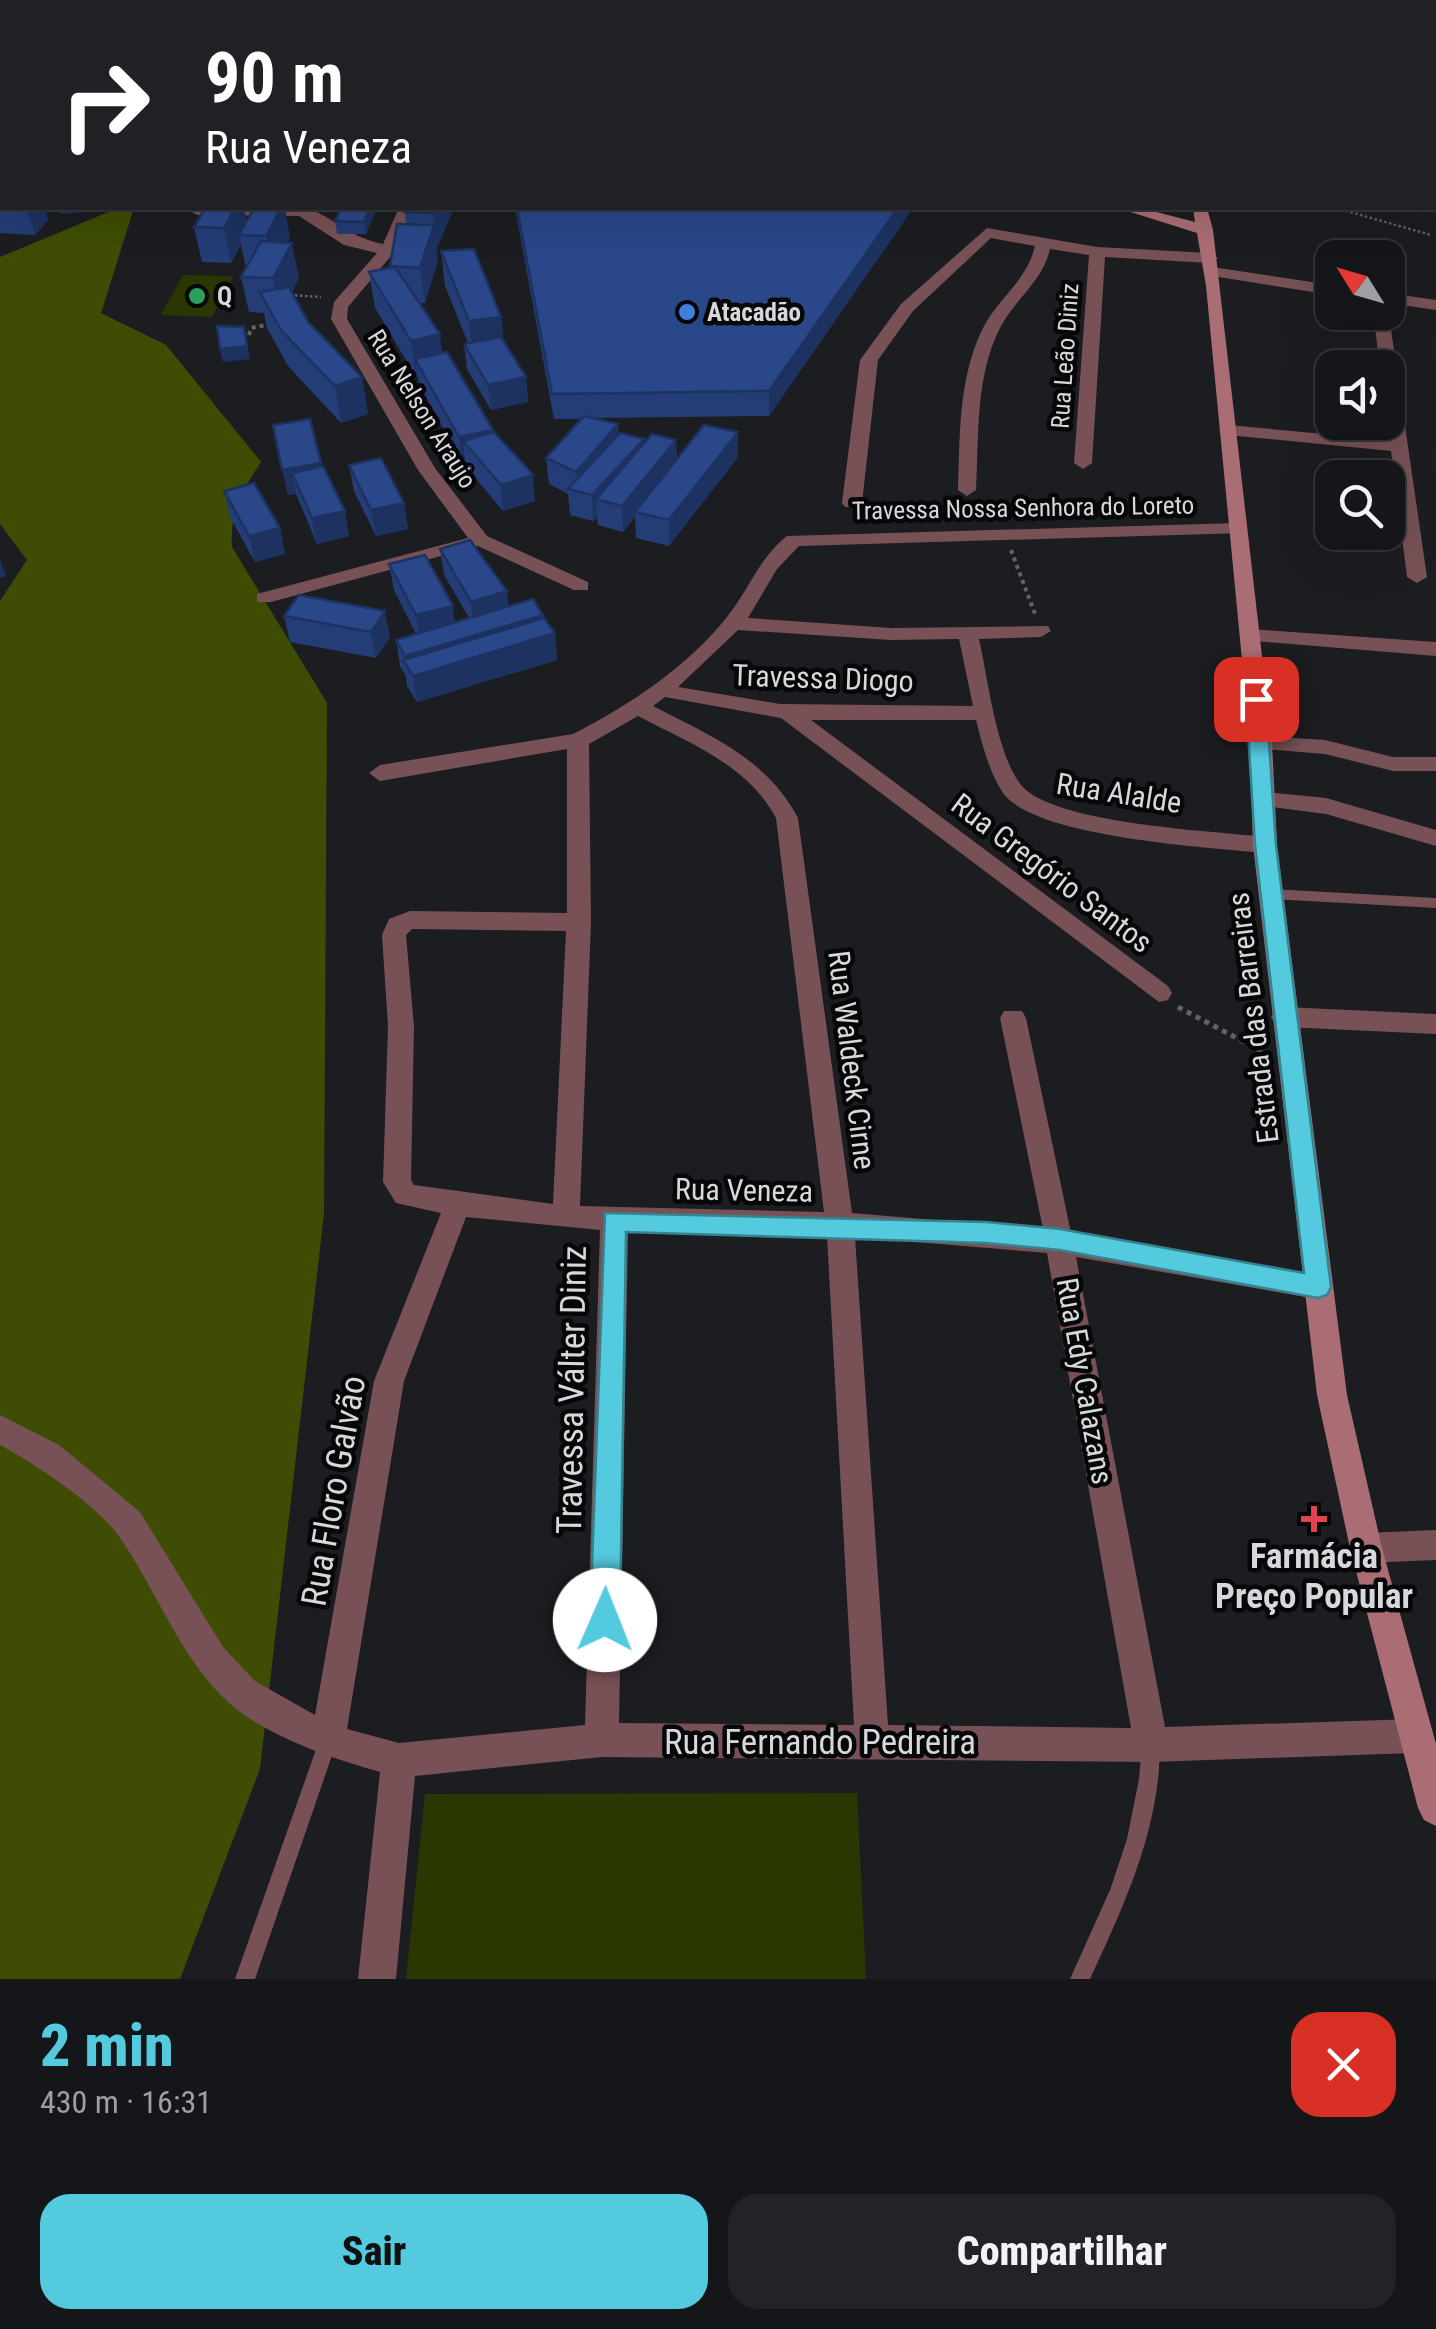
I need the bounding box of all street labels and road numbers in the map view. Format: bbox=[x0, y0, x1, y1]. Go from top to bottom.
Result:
street label: Rua Leão Diniz bbox=[1045, 282, 1085, 430]
street label: Rua Nelson Araujo bbox=[362, 324, 482, 494]
street label: Travessa Nossa Senhora do Loreto bbox=[852, 491, 1194, 525]
street label: Travessa Diogo bbox=[732, 657, 914, 699]
street label: Rua Alalde bbox=[1054, 766, 1184, 820]
street label: Rua Gregório Santos bbox=[945, 786, 1159, 960]
street label: Estrada das Barreiras bbox=[1220, 890, 1286, 1146]
street label: Rua Waldeck Cirne bbox=[821, 949, 883, 1171]
street label: Rua Veneza bbox=[675, 1171, 813, 1209]
street label: Travessa Válter Diniz bbox=[549, 1245, 595, 1535]
street label: Rua Edy Calazans bbox=[1050, 1275, 1120, 1487]
street label: Rua Floro Galvão bbox=[294, 1373, 374, 1609]
street label: Rua Fernando Pedreira bbox=[664, 1722, 976, 1763]

